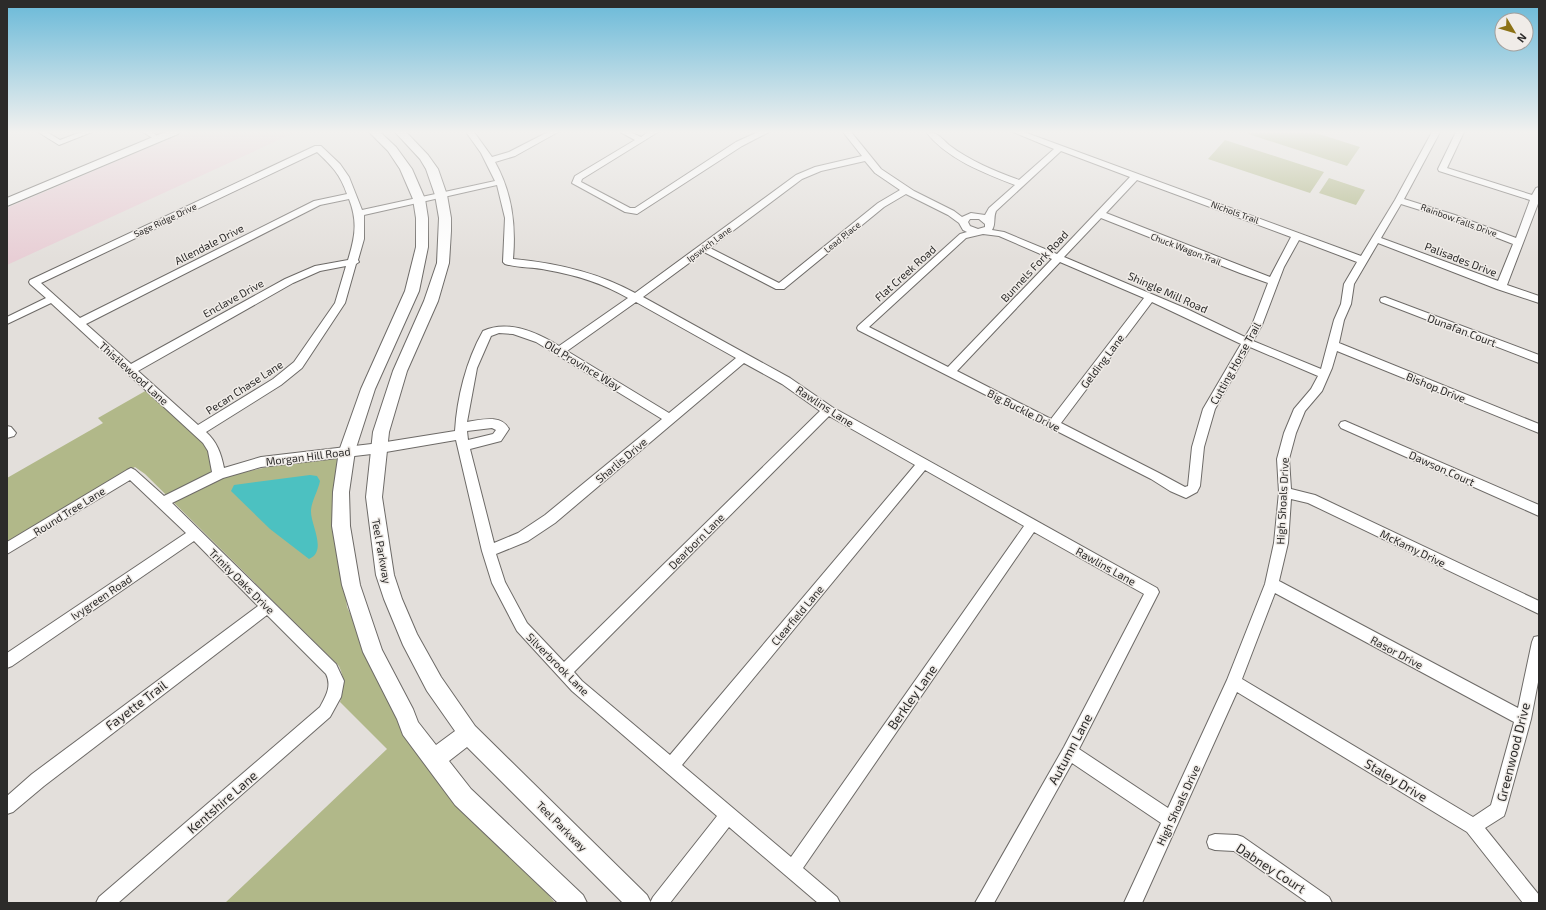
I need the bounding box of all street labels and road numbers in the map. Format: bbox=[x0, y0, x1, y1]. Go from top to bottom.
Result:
street label: Nichols Trail bbox=[1210, 198, 1261, 226]
street label: Sage Ridge Drive bbox=[132, 201, 198, 239]
street label: Rainbow Falls Drive bbox=[1419, 201, 1499, 239]
street label: Lead Place bbox=[822, 219, 863, 255]
street label: Allendale Drive bbox=[172, 221, 246, 267]
street label: Ipswich Lane bbox=[684, 224, 734, 264]
street label: Bunnels Fork Road bbox=[998, 228, 1070, 304]
street label: Chuck Wagon Trail bbox=[1149, 230, 1223, 268]
street label: Palisades Drive bbox=[1423, 239, 1499, 279]
street label: Flat Creek Road bbox=[872, 242, 938, 304]
street label: Shingle Mill Road bbox=[1126, 269, 1210, 315]
street label: Enclave Drive bbox=[200, 276, 266, 320]
street label: Dunafan Court bbox=[1426, 311, 1498, 349]
street label: Cutting Horse Trail bbox=[1207, 319, 1263, 406]
street label: Gelding Lane bbox=[1078, 331, 1127, 391]
street label: Old Province Way bbox=[542, 337, 624, 393]
street label: Thistlewood Lane bbox=[97, 338, 171, 408]
street label: Pecan Chase Lane bbox=[203, 357, 285, 417]
street label: Bishop Drive bbox=[1404, 369, 1468, 405]
street label: Rawlins Lane bbox=[794, 382, 856, 430]
street label: Big Buckle Drive bbox=[985, 386, 1063, 434]
street label: Sharlis Drive bbox=[593, 435, 649, 485]
street label: Morgan Hill Road bbox=[265, 444, 351, 468]
street label: Dawson Court bbox=[1407, 448, 1477, 488]
street label: High Shoals Drive bbox=[1273, 457, 1291, 545]
street label: Round Tree Lane bbox=[31, 484, 107, 538]
street label: Dearborn Lane bbox=[665, 510, 727, 572]
street label: Teel Parkway bbox=[370, 517, 394, 585]
street label: McKamy Drive bbox=[1378, 527, 1448, 570]
street label: Rawlins Lane bbox=[1074, 544, 1138, 588]
street label: Trinity Oaks Drive bbox=[207, 546, 277, 616]
street label: Ivygreen Road bbox=[68, 572, 134, 622]
street label: Clearfield Lane bbox=[768, 582, 826, 648]
street label: Silverbrook Lane bbox=[524, 630, 592, 698]
street label: Rasor Drive bbox=[1369, 633, 1425, 671]
street label: Berkley Lane bbox=[884, 661, 940, 733]
street label: Fayette Trail bbox=[102, 677, 170, 733]
street label: Greenwood Drive bbox=[1493, 701, 1533, 803]
street label: Autumn Lane bbox=[1045, 711, 1095, 787]
street label: Staley Drive bbox=[1362, 755, 1430, 805]
street label: High Shoals Drive bbox=[1154, 763, 1202, 847]
street label: Kentshire Lane bbox=[184, 767, 260, 837]
street label: Teel Parkway bbox=[534, 798, 590, 854]
street label: Dabney Court bbox=[1233, 840, 1309, 896]

